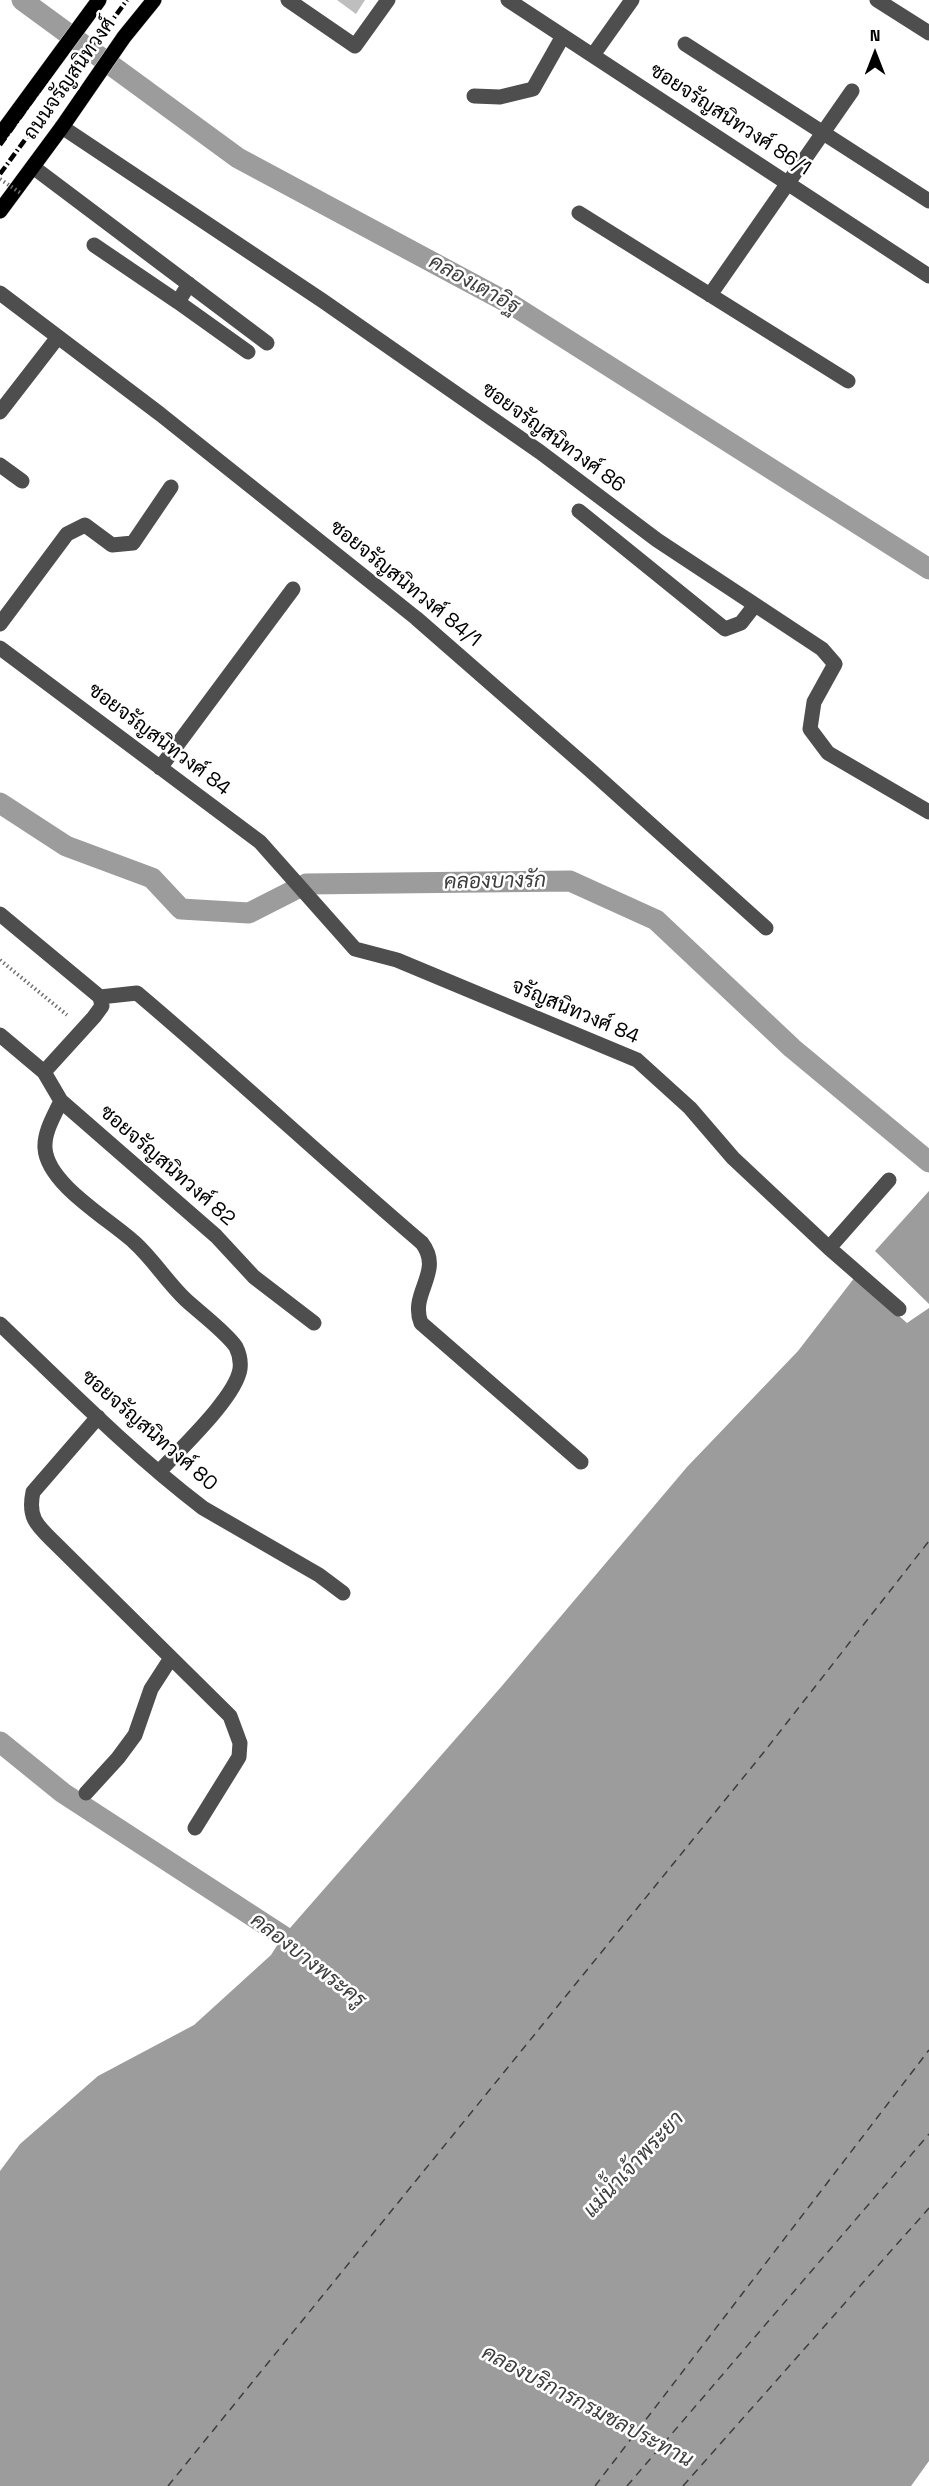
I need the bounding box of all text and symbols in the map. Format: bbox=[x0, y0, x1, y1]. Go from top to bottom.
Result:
street label: ถนนจรัญสนิทวงศ์ bbox=[19, 13, 121, 145]
north arrow bbox=[845, 24, 905, 84]
text: N bbox=[870, 25, 880, 46]
street label: ซอยจรัญสนิทวงศ์ 86/1 bbox=[645, 59, 815, 181]
water label: คลองเตาอิฐ bbox=[424, 250, 524, 320]
street label: ซอยจรัญสนิทวงศ์ 86 bbox=[477, 378, 629, 498]
street label: ซอยจรัญสนิทวงศ์ 84/1 bbox=[325, 516, 485, 652]
street label: ซอยจรัญสนิทวงศ์ 84 bbox=[83, 679, 235, 801]
water label: คลองบางรัก bbox=[444, 869, 546, 895]
street label: จรัญสนิทวงศ์ 84 bbox=[508, 974, 642, 1050]
street label: ซอยจรัญสนิทวงศ์ 82 bbox=[94, 1101, 240, 1231]
street label: ซอยจรัญสนิทวงศ์ 80 bbox=[76, 1365, 222, 1497]
water label: คลองบางพระครู bbox=[245, 1908, 371, 2014]
water label: แม่น้ำเจ้าพระยา bbox=[579, 2107, 689, 2223]
water label: คลองบริการกรมชลประทาน bbox=[477, 2341, 697, 2473]

